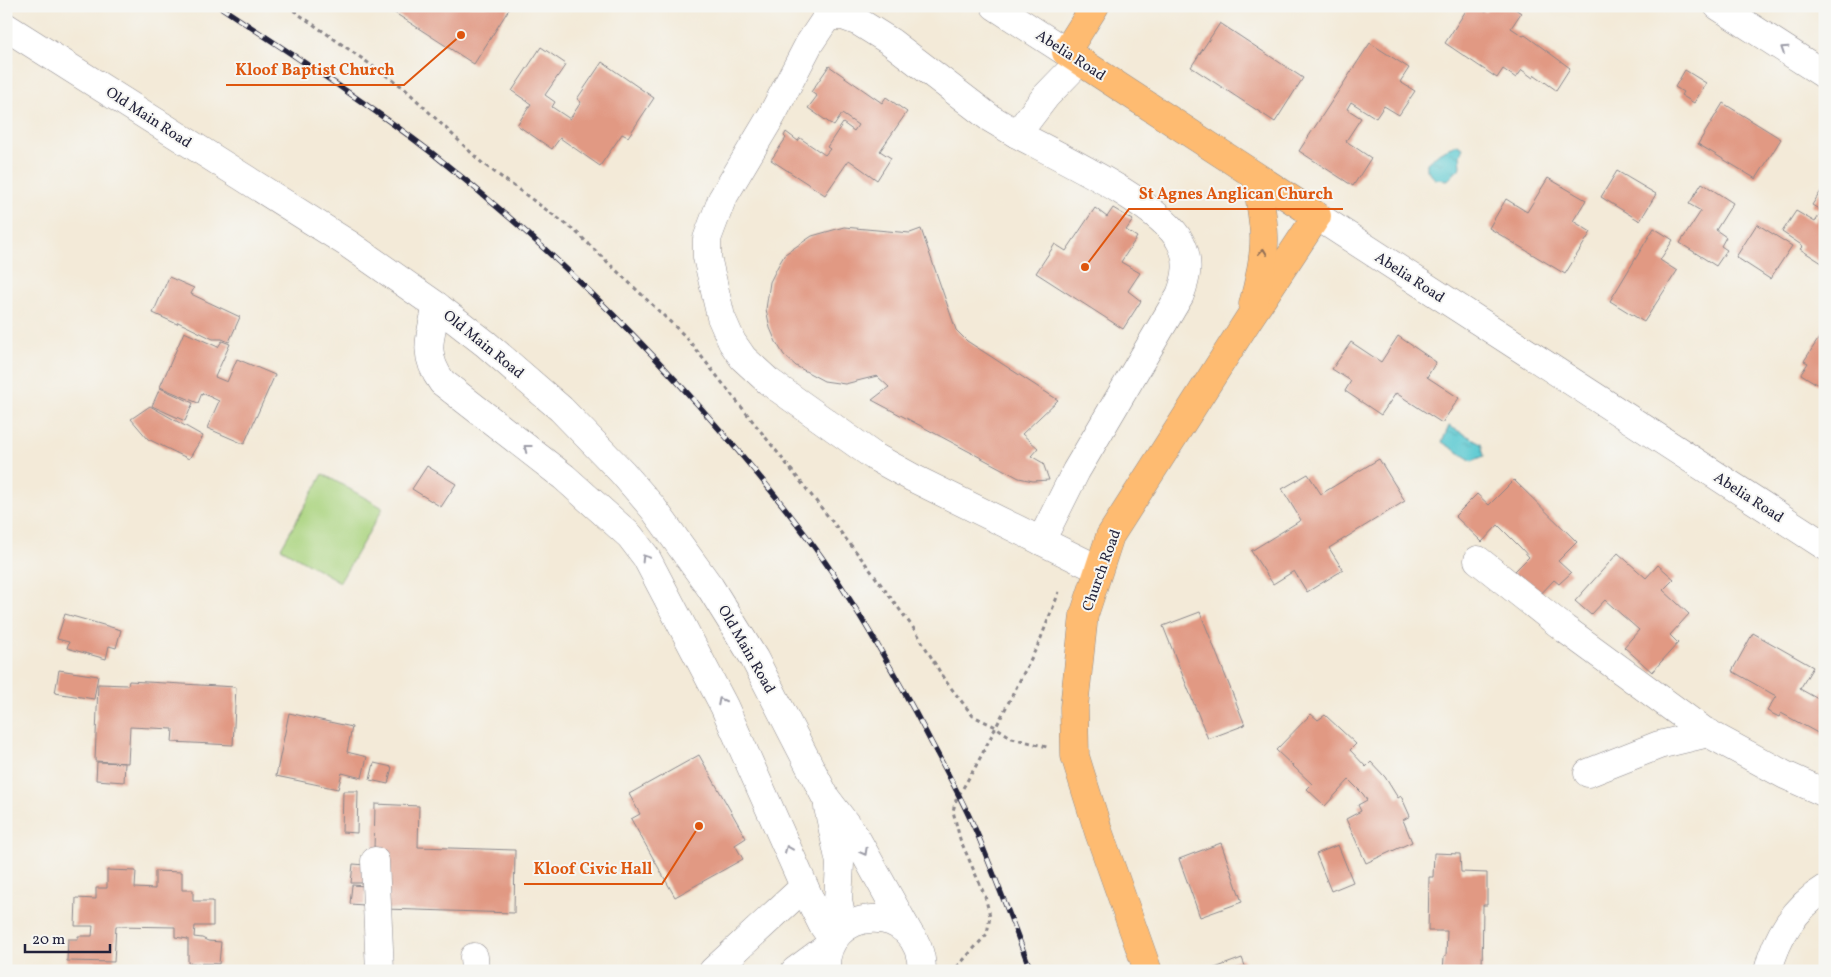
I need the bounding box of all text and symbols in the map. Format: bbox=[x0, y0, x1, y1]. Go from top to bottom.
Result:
street label: Abelia Road bbox=[1031, 26, 1109, 87]
one-way arrow bbox=[1780, 45, 1789, 55]
callout: Kloof Baptist Church bbox=[226, 54, 404, 85]
text: Kloof Baptist Church bbox=[235, 60, 395, 82]
street label: Old Main Road bbox=[101, 83, 195, 154]
callout: St Agnes Anglican Church bbox=[1129, 178, 1343, 209]
text: St Agnes Anglican Church bbox=[1139, 184, 1333, 206]
one-way arrow bbox=[1257, 248, 1268, 256]
street label: Abelia Road bbox=[1370, 248, 1448, 309]
street label: Old Main Road bbox=[438, 306, 528, 384]
one-way arrow bbox=[523, 445, 533, 454]
street label: Abelia Road bbox=[1709, 468, 1787, 529]
street label: Church Road bbox=[1078, 527, 1127, 614]
one-way arrow bbox=[642, 554, 652, 563]
street label: Old Main Road bbox=[712, 602, 779, 698]
one-way arrow bbox=[717, 698, 727, 707]
one-way arrow bbox=[784, 846, 794, 854]
one-way arrow bbox=[858, 847, 868, 856]
callout: Kloof Civic Hall bbox=[524, 853, 662, 884]
text: Kloof Civic Hall bbox=[533, 859, 653, 881]
scale bar bbox=[25, 922, 110, 954]
text: 20 m bbox=[32, 930, 65, 951]

